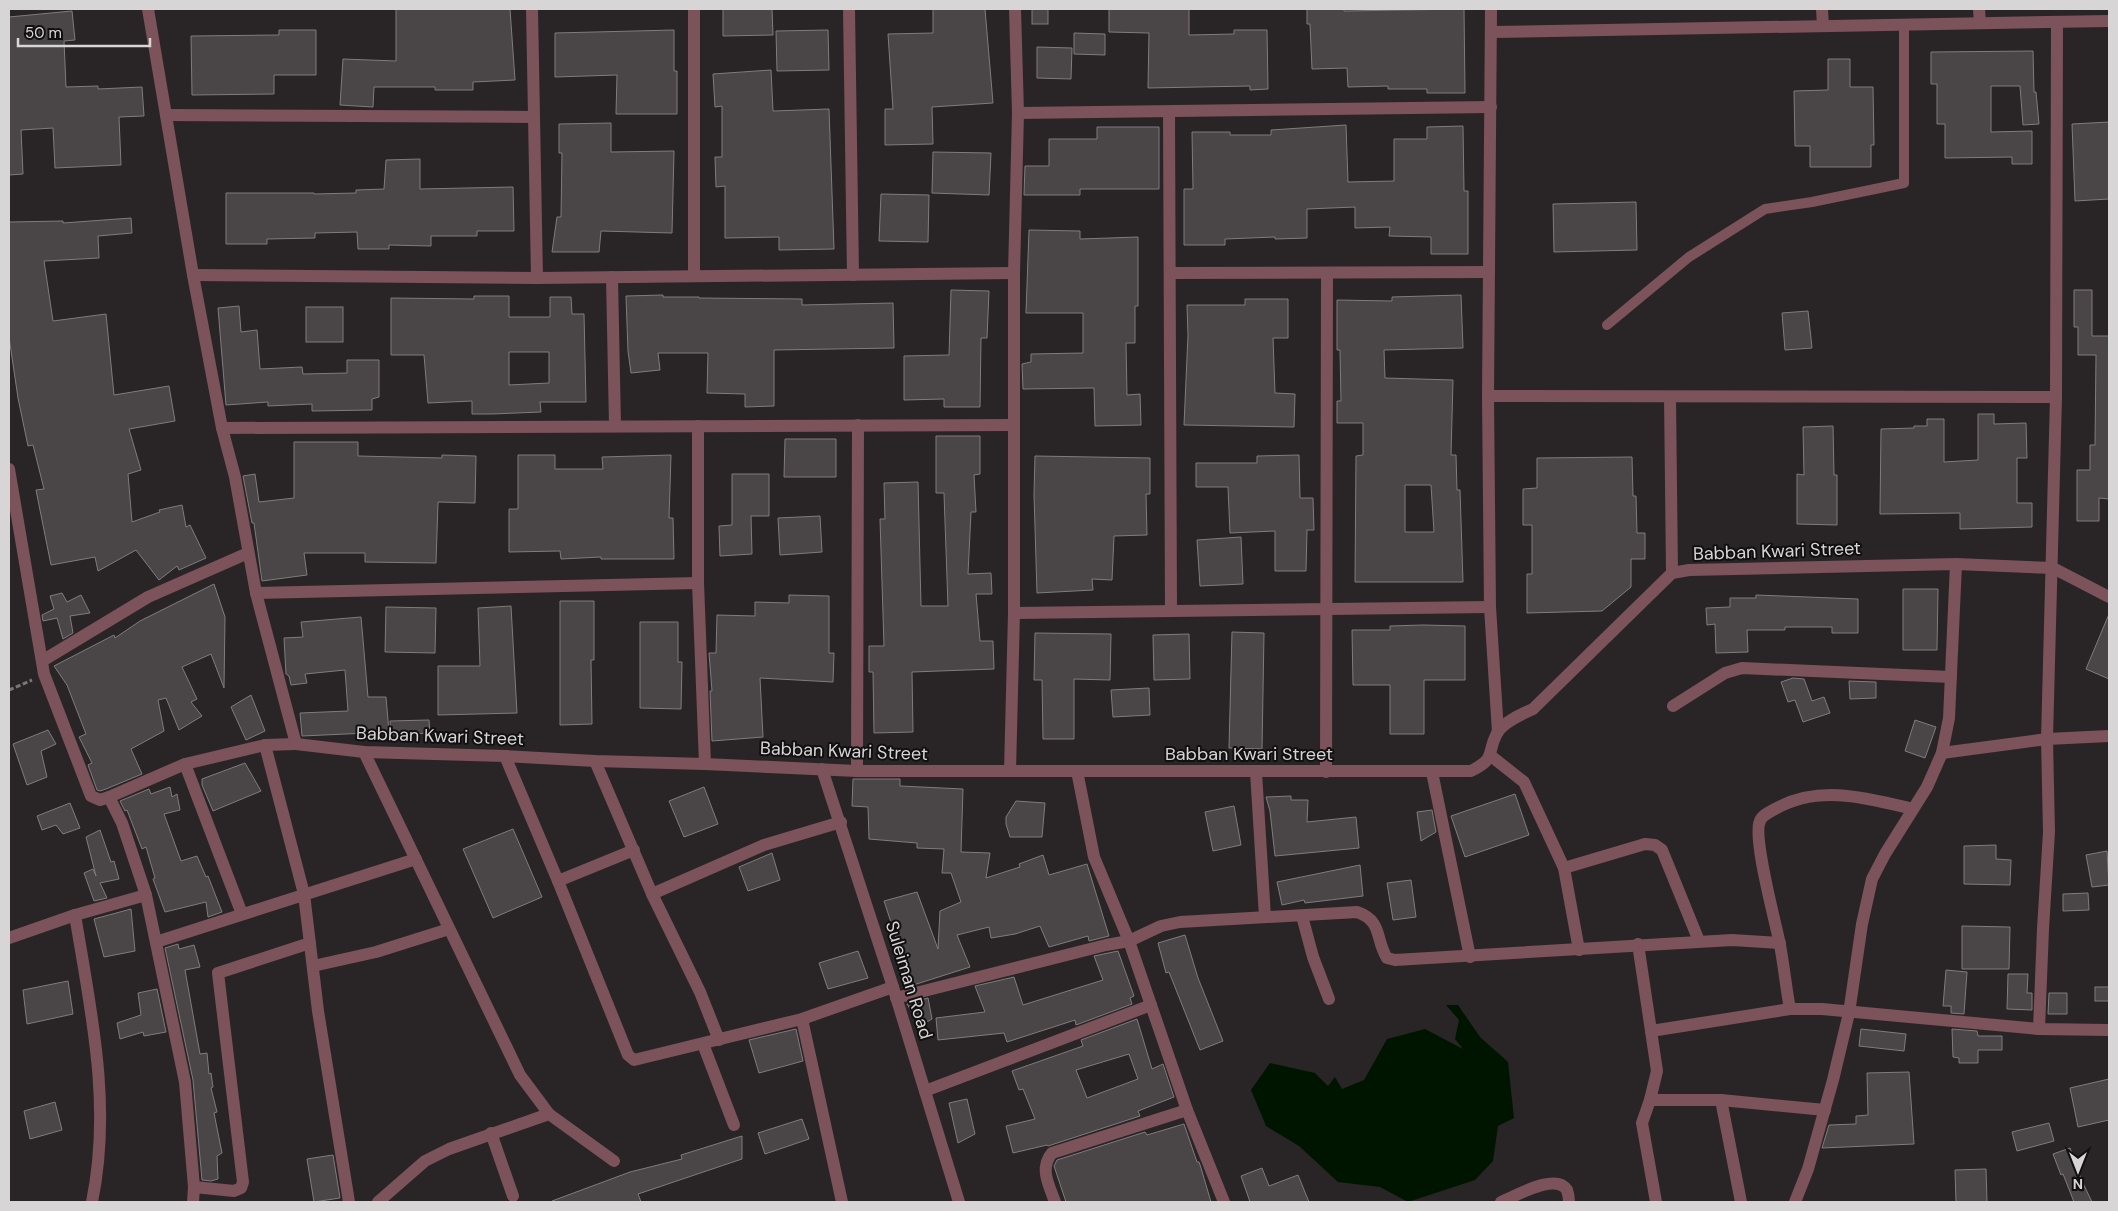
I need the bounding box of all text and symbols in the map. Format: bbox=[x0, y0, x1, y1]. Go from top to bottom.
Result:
scale bar bbox=[18, 15, 150, 47]
text: 50 m bbox=[25, 23, 62, 43]
street label: Babban Kwari Street bbox=[1693, 536, 1861, 566]
street label: Babban Kwari Street bbox=[356, 721, 524, 751]
street label: Babban Kwari Street bbox=[760, 736, 928, 766]
street label: Babban Kwari Street bbox=[1165, 742, 1333, 766]
street label: Suleiman Road bbox=[880, 918, 938, 1042]
north arrow bbox=[2053, 1146, 2103, 1196]
text: N bbox=[2073, 1175, 2083, 1193]

